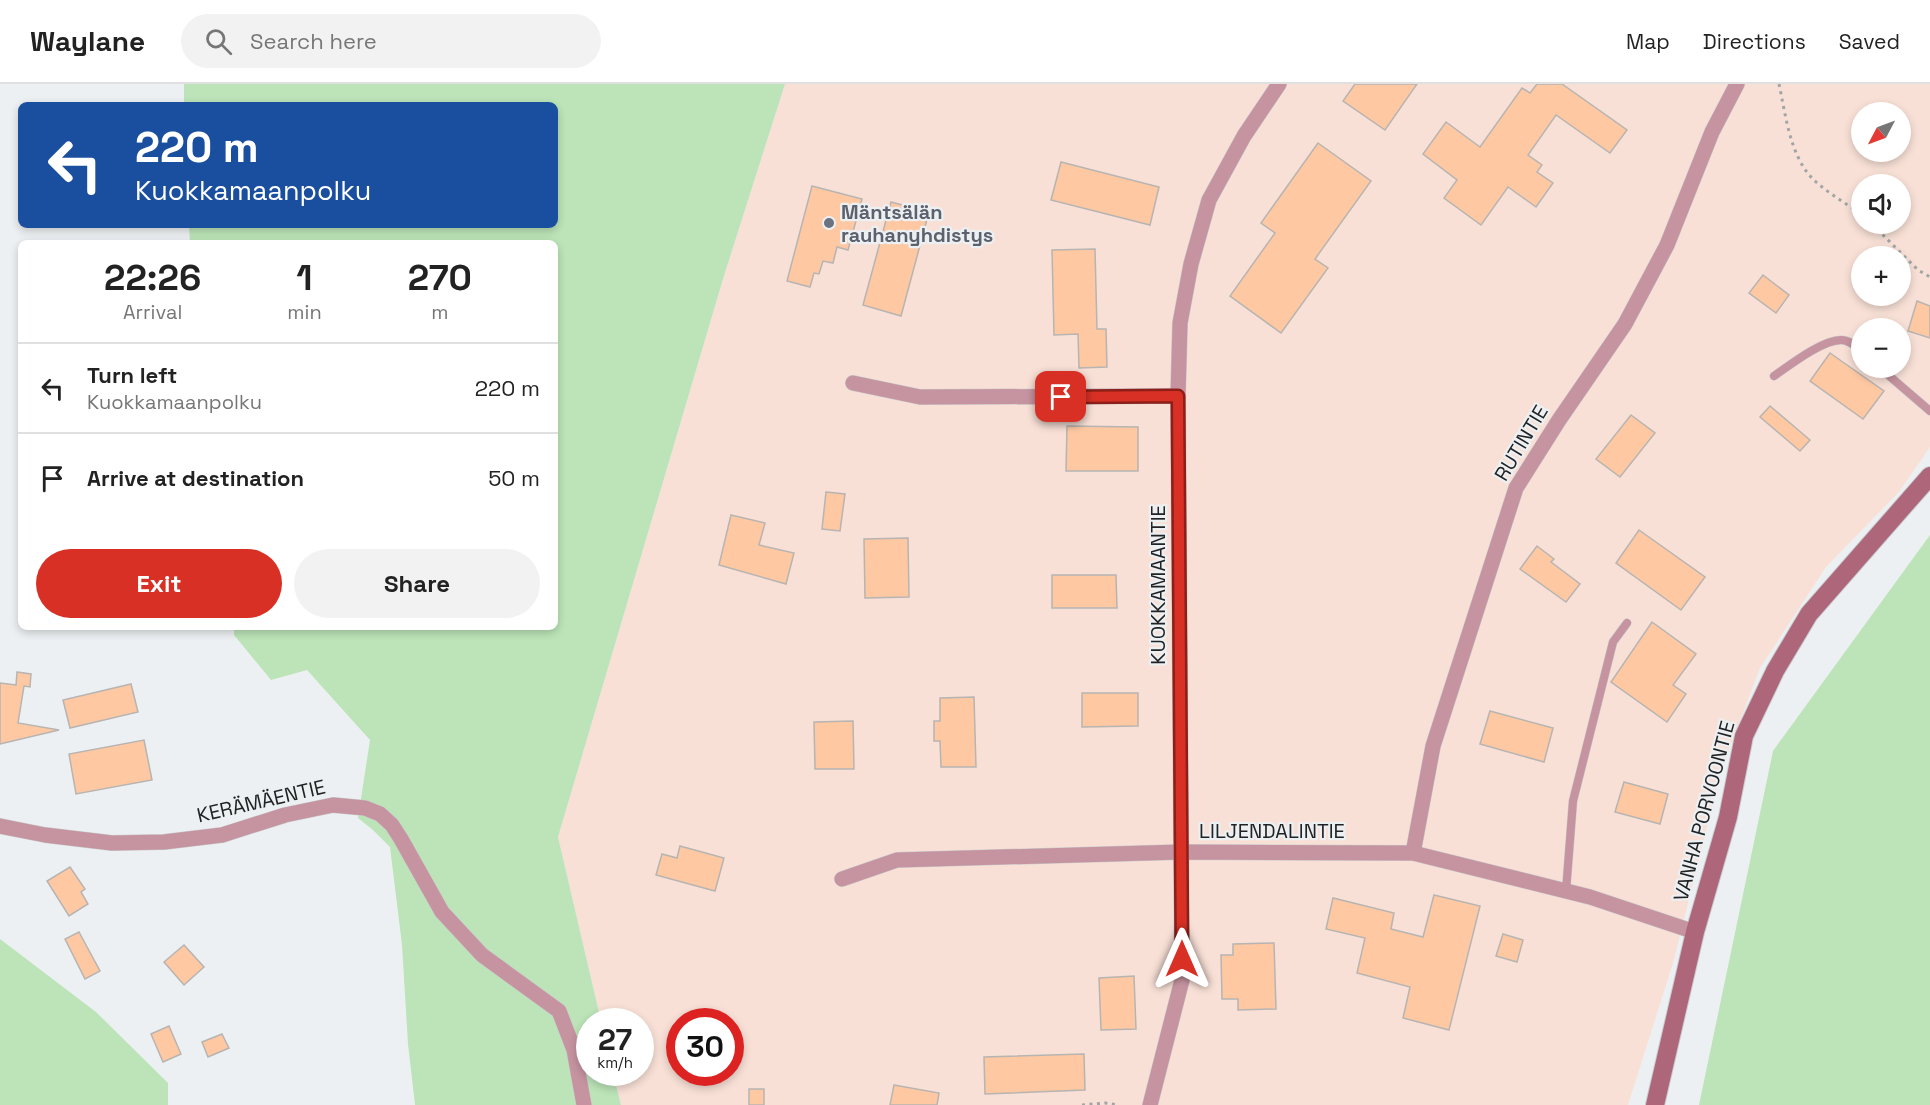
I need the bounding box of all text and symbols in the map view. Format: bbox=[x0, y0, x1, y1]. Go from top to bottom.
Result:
search box bbox=[181, 14, 601, 68]
text: Waylane bbox=[30, 23, 145, 59]
icon: search bbox=[202, 25, 235, 58]
text: Search here bbox=[250, 27, 377, 55]
text: Map bbox=[1626, 28, 1670, 55]
text: Directions bbox=[1703, 28, 1806, 55]
text: Saved bbox=[1839, 28, 1900, 55]
north arrow bbox=[1851, 102, 1911, 162]
map controls bbox=[1851, 102, 1911, 378]
text: 220 m bbox=[135, 121, 259, 174]
icon: left bbox=[36, 126, 114, 204]
text: Kuokkamaanpolku bbox=[135, 173, 371, 208]
button: sound bbox=[1851, 174, 1911, 234]
place label: Mäntsälän rauhanyhdistys bbox=[841, 199, 993, 248]
marker: Mäntsälän rauhanyhdistys bbox=[822, 216, 836, 230]
button: + bbox=[1851, 246, 1911, 306]
text: 22:26 bbox=[104, 255, 201, 301]
text: 1 bbox=[296, 255, 313, 301]
text: 270 bbox=[408, 255, 472, 301]
text: Arrival bbox=[123, 299, 182, 325]
text: min bbox=[287, 299, 322, 325]
text: m bbox=[431, 299, 448, 325]
button: − bbox=[1851, 318, 1911, 378]
text: Turn left bbox=[87, 361, 177, 389]
pin bbox=[1035, 371, 1086, 422]
icon: left bbox=[36, 372, 69, 405]
text: 220 m bbox=[475, 374, 540, 402]
icon: arrive bbox=[1044, 380, 1077, 413]
text: Kuokkamaanpolku bbox=[87, 389, 262, 415]
street label: RUTINTIE bbox=[1488, 400, 1554, 486]
icon: arrive bbox=[36, 462, 69, 495]
text: Arrive at destination bbox=[87, 464, 304, 492]
text: 50 m bbox=[488, 464, 540, 492]
street label: KUOKKAMAANTIE bbox=[1145, 505, 1171, 665]
button: Exit bbox=[36, 549, 282, 618]
button: Share bbox=[294, 549, 540, 618]
street label: VANHA PORVOONTIE bbox=[1667, 718, 1741, 904]
street label: KERÄMÄENTIE bbox=[194, 774, 328, 828]
street label: LILJENDALINTIE bbox=[1199, 818, 1345, 844]
position arrow bbox=[1150, 927, 1214, 991]
speed limit sign: 30 bbox=[666, 1008, 744, 1086]
text: 27 bbox=[598, 1020, 632, 1059]
text: km/h bbox=[597, 1053, 633, 1072]

